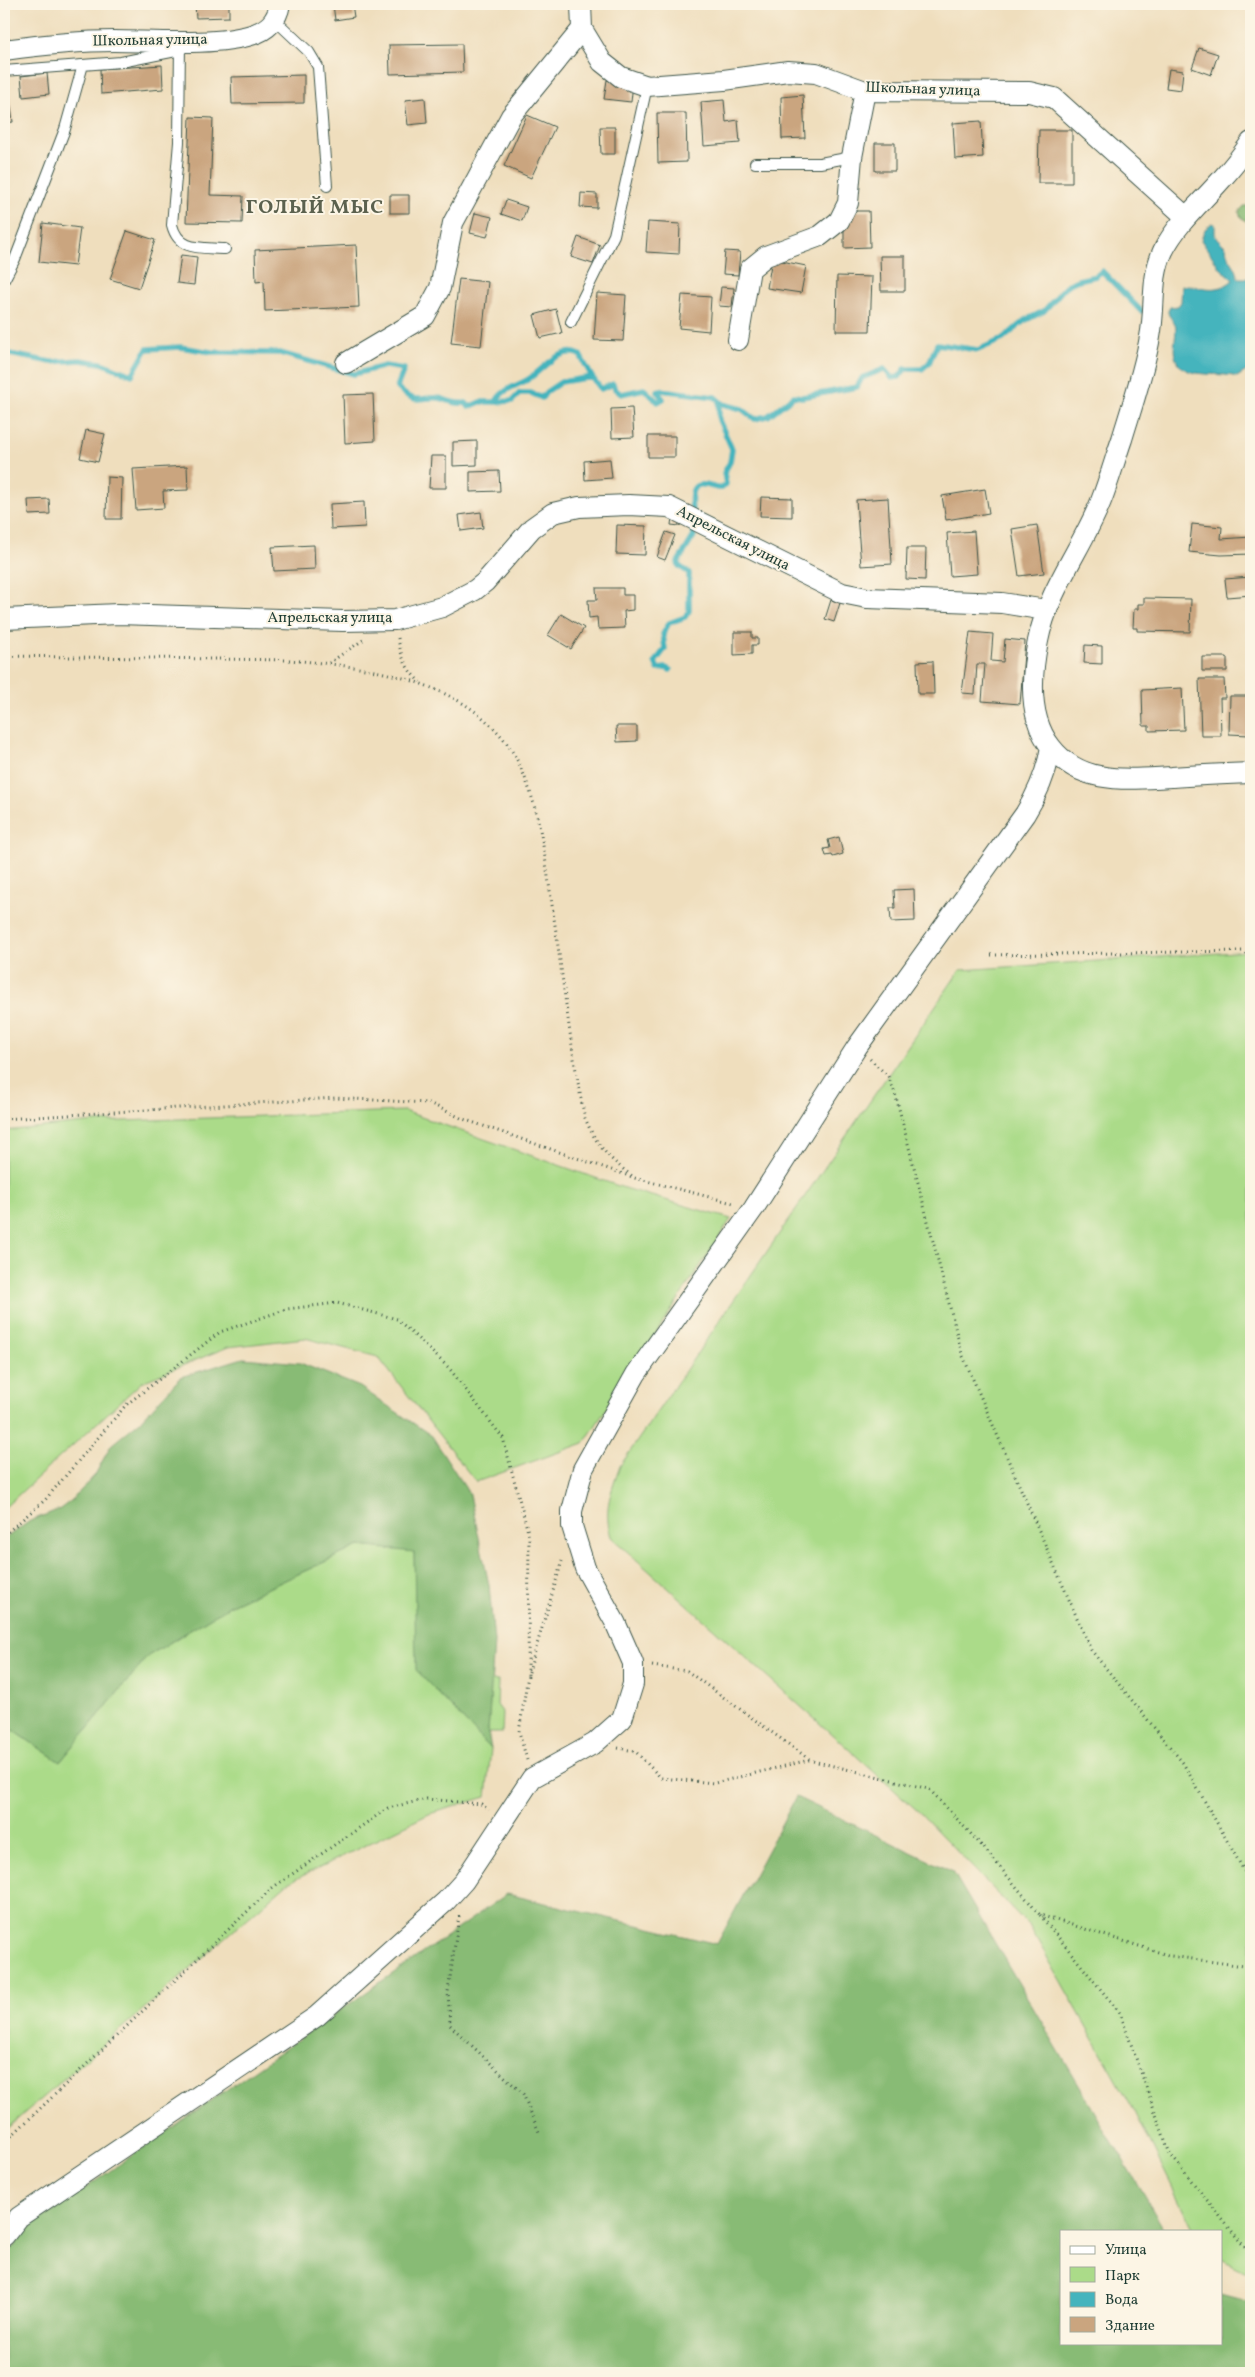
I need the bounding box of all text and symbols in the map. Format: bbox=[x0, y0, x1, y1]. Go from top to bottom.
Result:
street label: Школьная улица bbox=[92, 29, 208, 53]
street label: Школьная улица bbox=[865, 77, 981, 103]
district label: ГОЛЫЙ МЫС bbox=[246, 194, 384, 222]
street label: Апрельская улица bbox=[673, 501, 793, 577]
street label: Апрельская улица bbox=[268, 608, 392, 629]
legend bbox=[1060, 2230, 1222, 2344]
text: Улица bbox=[1105, 2240, 1147, 2261]
text: Парк bbox=[1105, 2266, 1140, 2287]
text: Вода bbox=[1105, 2290, 1138, 2311]
text: Здание bbox=[1105, 2316, 1155, 2337]

